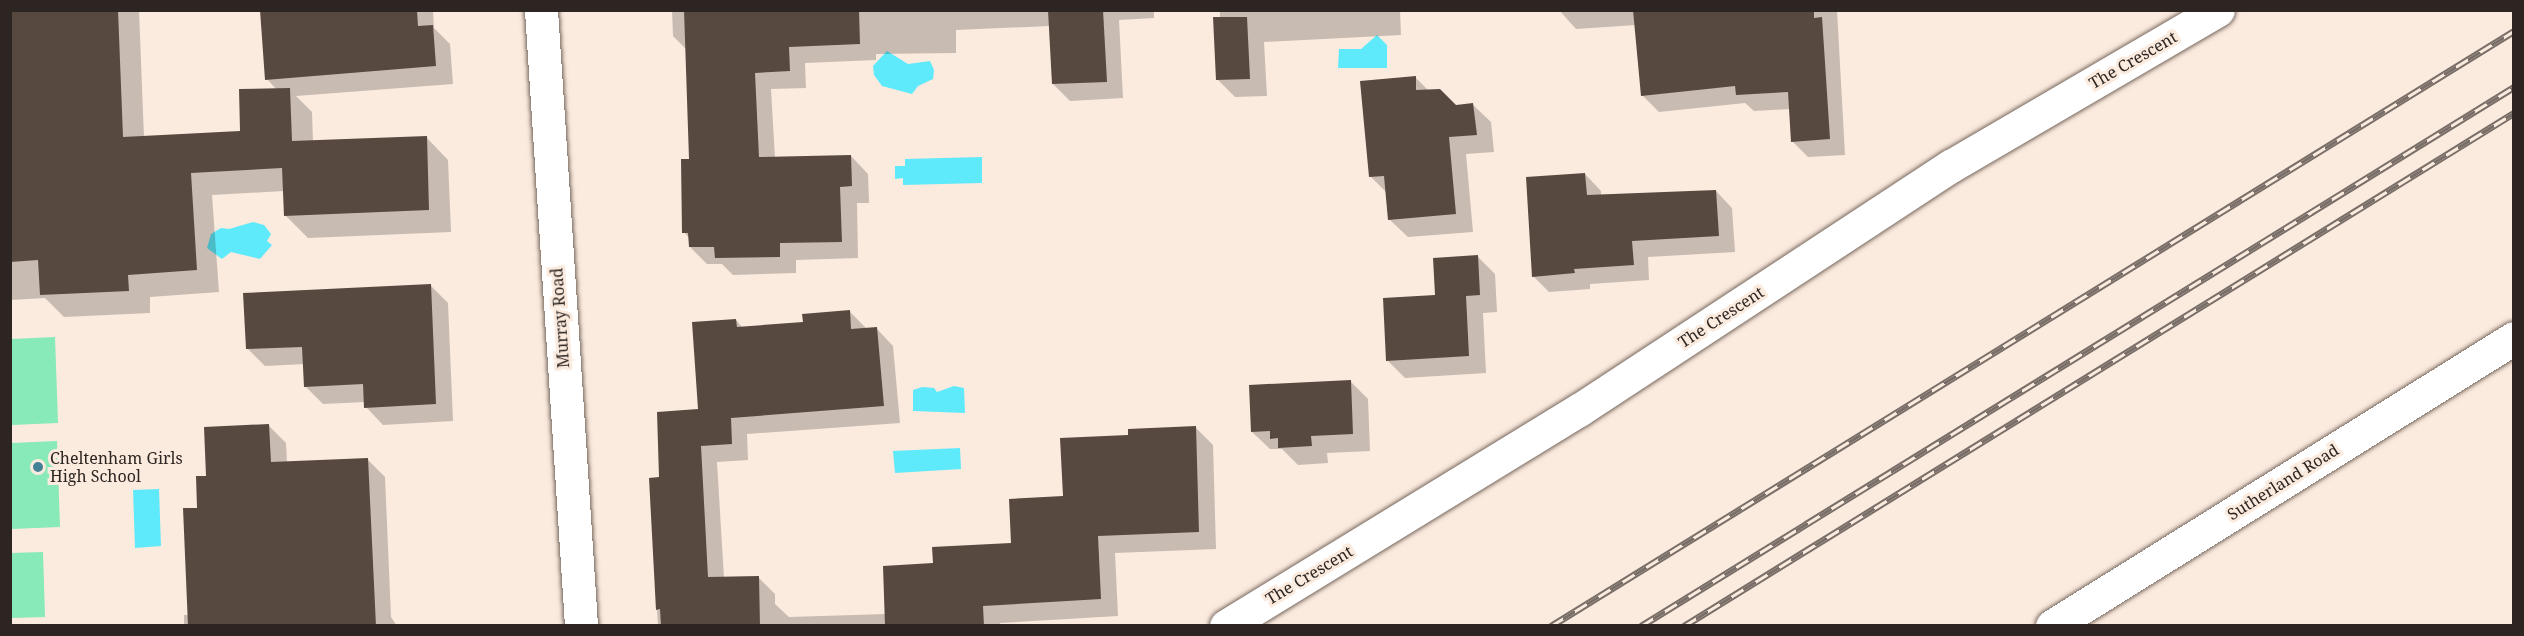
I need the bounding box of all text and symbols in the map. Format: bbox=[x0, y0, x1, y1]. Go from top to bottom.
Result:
street label: The Crescent bbox=[2086, 27, 2180, 93]
street label: Murray Road bbox=[547, 267, 573, 369]
street label: The Crescent bbox=[1675, 282, 1767, 352]
street label: Sutherland Road bbox=[2224, 440, 2342, 524]
place label: Cheltenham Girls High School bbox=[50, 448, 183, 486]
marker: Cheltenham Girls High School bbox=[31, 460, 45, 474]
street label: The Crescent bbox=[1262, 541, 1356, 609]

